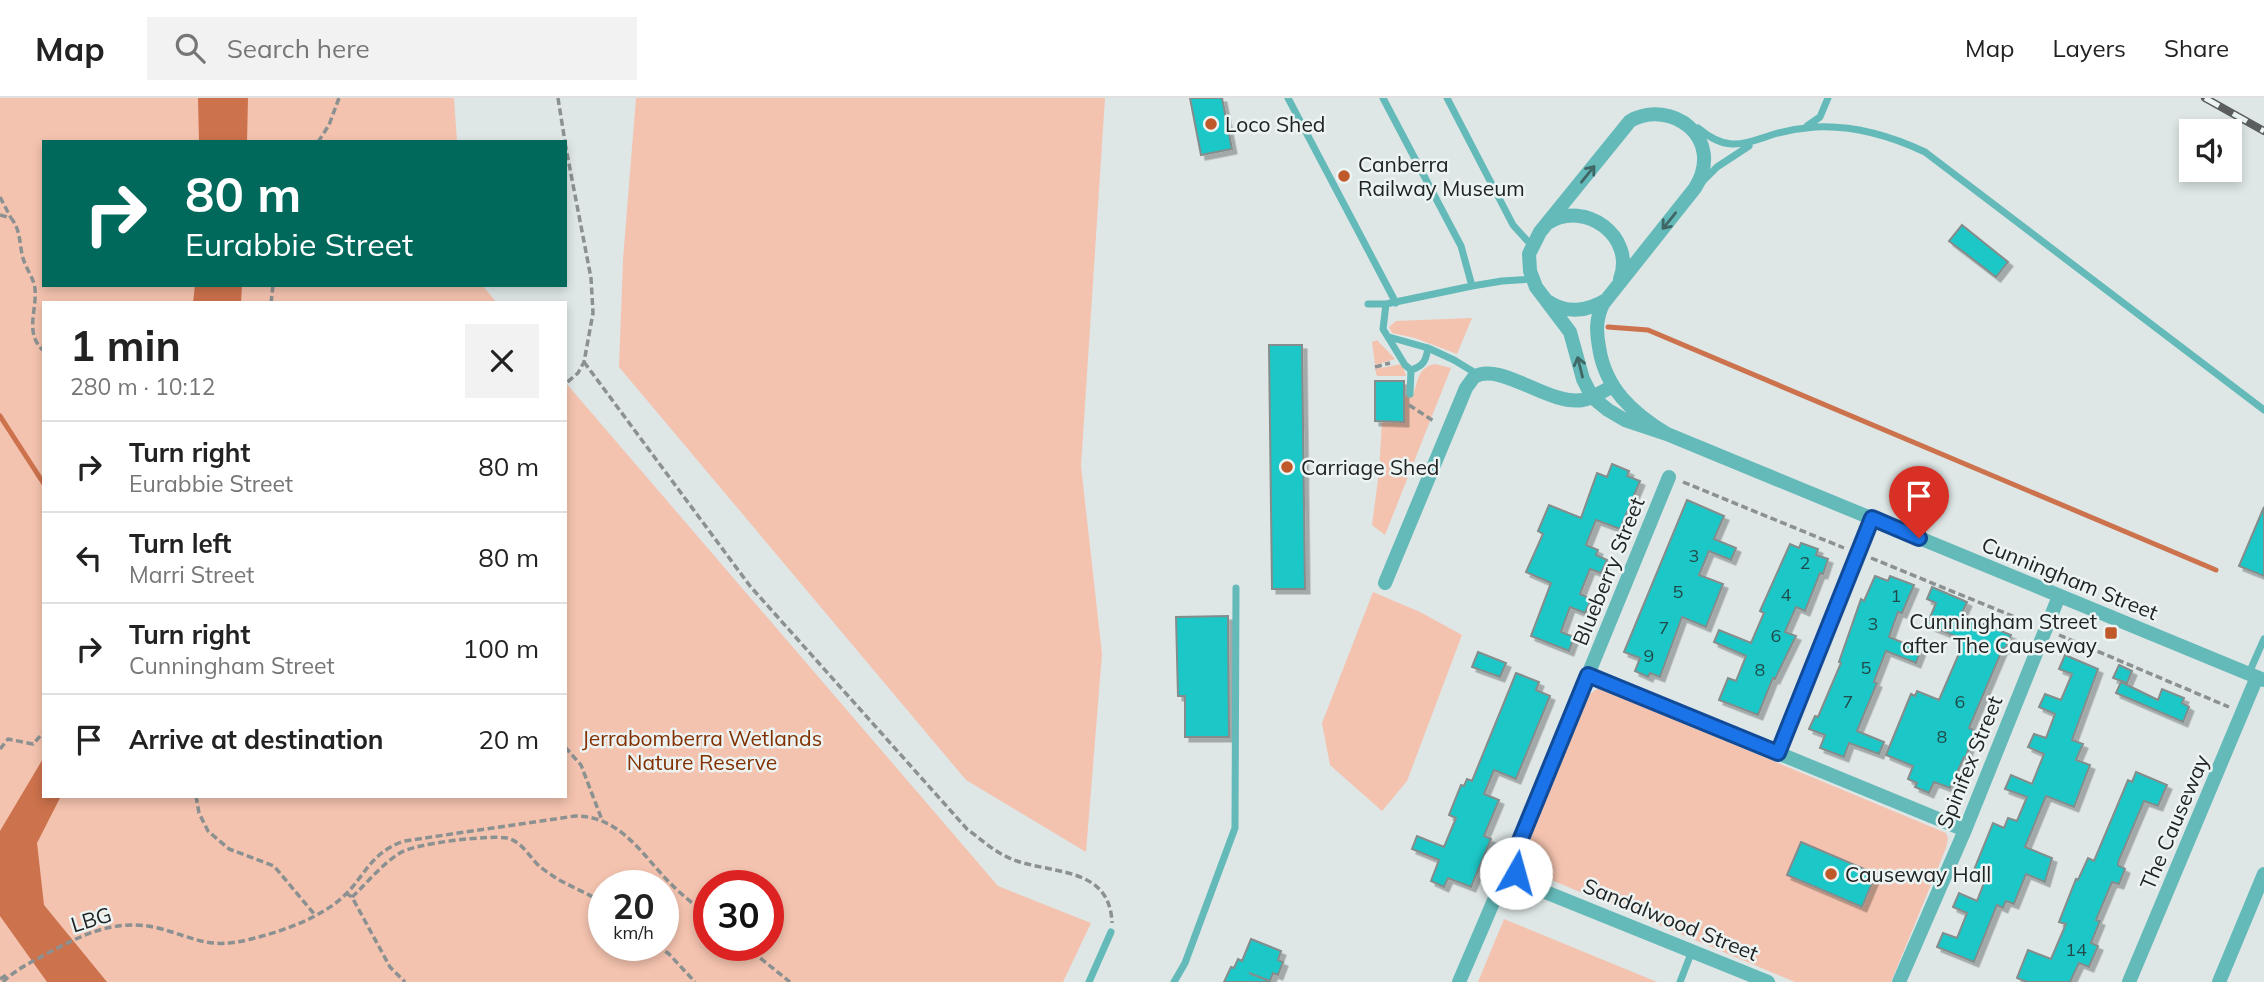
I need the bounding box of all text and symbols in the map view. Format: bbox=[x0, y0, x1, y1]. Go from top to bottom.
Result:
search box bbox=[147, 17, 637, 80]
text: Map bbox=[35, 28, 105, 69]
icon: search bbox=[171, 29, 209, 67]
text: Search here bbox=[227, 32, 370, 65]
text: Map bbox=[1965, 33, 2014, 63]
text: Layers bbox=[2052, 33, 2126, 63]
text: Share bbox=[2164, 33, 2229, 63]
place label: Loco Shed bbox=[1225, 111, 1325, 137]
marker: Loco Shed bbox=[1203, 116, 1219, 132]
map controls bbox=[2179, 119, 2242, 182]
button: sound bbox=[2179, 119, 2242, 182]
place label: Canberra Railway Museum bbox=[1358, 151, 1525, 201]
text: 80 m bbox=[185, 163, 301, 224]
one-way arrow bbox=[1580, 165, 1596, 183]
icon: right bbox=[70, 168, 161, 259]
marker: Canberra Railway Museum bbox=[1336, 168, 1352, 184]
one-way arrow bbox=[1661, 211, 1677, 229]
text: Eurabbie Street bbox=[185, 224, 413, 264]
text: 1 min bbox=[70, 319, 181, 372]
button: close bbox=[465, 324, 539, 398]
one-way arrow bbox=[1573, 356, 1586, 379]
text: 280 m · 10:12 bbox=[70, 372, 215, 401]
text: Turn right bbox=[129, 436, 250, 469]
icon: right bbox=[70, 448, 108, 486]
text: 80 m bbox=[478, 450, 539, 483]
place label: Carriage Shed bbox=[1301, 454, 1439, 480]
marker: Carriage Shed bbox=[1279, 459, 1295, 475]
pin bbox=[1889, 466, 1949, 538]
text: Eurabbie Street bbox=[129, 469, 293, 498]
icon: arrive bbox=[1900, 477, 1938, 515]
street label: Blueberry Street bbox=[1566, 493, 1650, 649]
text: Turn left bbox=[129, 527, 231, 560]
street label: Cunningham Street bbox=[1978, 531, 2162, 625]
icon: left bbox=[70, 539, 108, 577]
text: 80 m bbox=[478, 541, 539, 574]
house number: 3 bbox=[1689, 544, 1699, 567]
house number: 2 bbox=[1800, 551, 1810, 574]
text: Marri Street bbox=[129, 560, 254, 589]
house number: 5 bbox=[1673, 580, 1684, 603]
house number: 4 bbox=[1781, 583, 1792, 606]
house number: 1 bbox=[1891, 584, 1901, 607]
place label: Cunningham Street after The Causeway bbox=[1902, 608, 2097, 658]
house number: 3 bbox=[1868, 612, 1878, 635]
house number: 7 bbox=[1659, 616, 1669, 639]
text: Turn right bbox=[129, 618, 250, 651]
house number: 6 bbox=[1771, 624, 1781, 647]
marker: Cunningham Street after The Causeway bbox=[2103, 625, 2119, 641]
icon: right bbox=[70, 630, 108, 668]
text: 100 m bbox=[463, 632, 539, 665]
house number: 9 bbox=[1644, 644, 1654, 667]
text: Cunningham Street bbox=[129, 651, 335, 680]
house number: 5 bbox=[1861, 656, 1872, 679]
house number: 8 bbox=[1755, 658, 1765, 681]
house number: 7 bbox=[1843, 690, 1853, 713]
house number: 6 bbox=[1955, 690, 1965, 713]
street label: Spinifex Street bbox=[1931, 692, 2007, 832]
icon: arrive bbox=[70, 721, 108, 759]
text: Arrive at destination bbox=[129, 723, 384, 756]
text: 20 m bbox=[478, 723, 539, 756]
park label: Jerrabomberra Wetlands Nature Reserve bbox=[582, 725, 822, 775]
house number: 8 bbox=[1937, 725, 1947, 748]
street label: The Causeway bbox=[2134, 751, 2214, 893]
position arrow bbox=[1479, 836, 1553, 910]
place label: Causeway Hall bbox=[1845, 861, 1991, 887]
marker: Causeway Hall bbox=[1823, 866, 1839, 882]
speed limit sign: 30 bbox=[693, 870, 784, 961]
street label: Sandalwood Street bbox=[1580, 872, 1762, 966]
text: 20 bbox=[612, 884, 655, 928]
street label: LBG bbox=[68, 901, 114, 937]
text: km/h bbox=[613, 921, 654, 944]
house number: 14 bbox=[2065, 938, 2087, 961]

